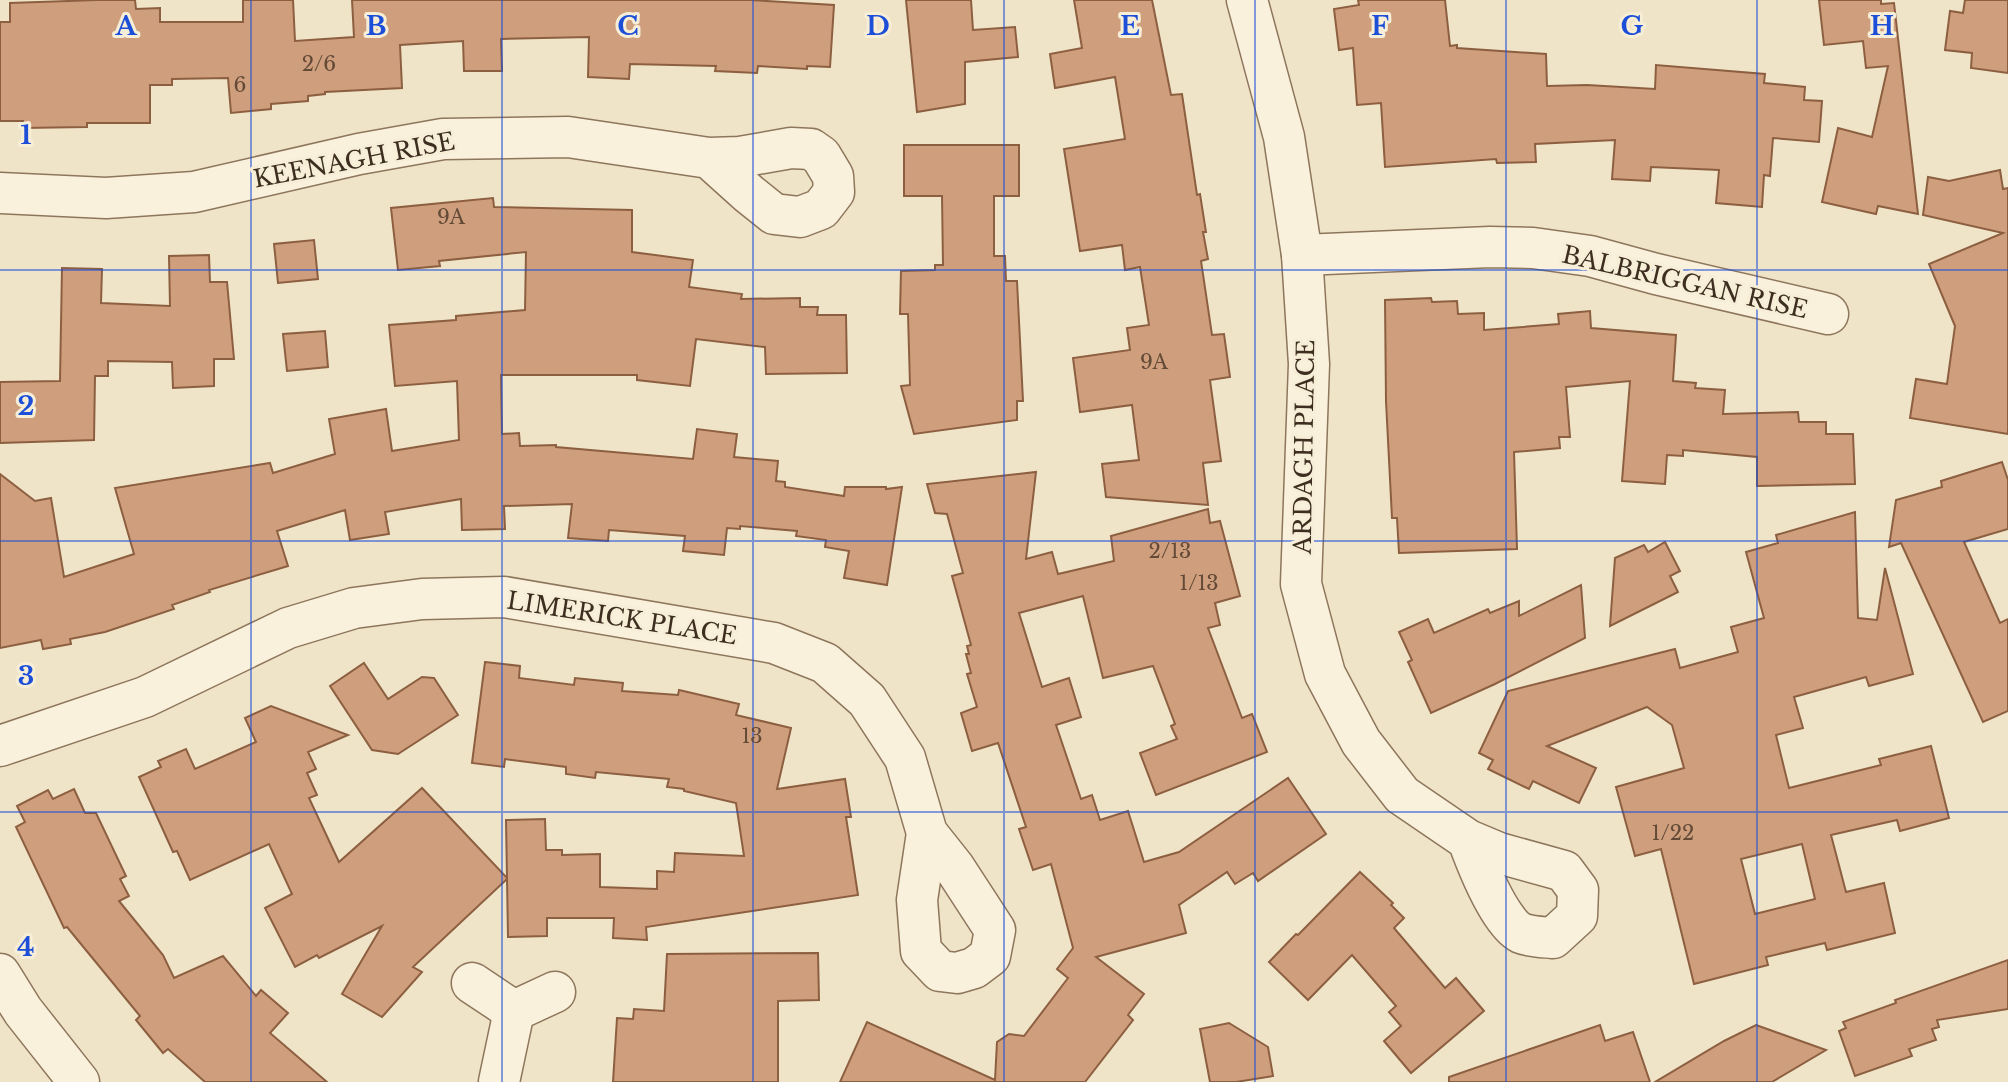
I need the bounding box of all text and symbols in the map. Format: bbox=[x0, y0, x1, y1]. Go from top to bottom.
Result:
text: A bbox=[114, 10, 137, 42]
text: B bbox=[366, 10, 386, 42]
text: C bbox=[617, 10, 639, 42]
text: D bbox=[866, 10, 890, 42]
text: E bbox=[1120, 10, 1140, 42]
text: F bbox=[1371, 10, 1389, 42]
text: G bbox=[1621, 10, 1644, 42]
text: H bbox=[1870, 10, 1894, 42]
house number: 2/6 bbox=[302, 52, 336, 76]
house number: 6 bbox=[234, 73, 246, 97]
text: 1 bbox=[20, 119, 32, 151]
street label: KEENAGH RISE bbox=[251, 126, 457, 194]
house number: 9A bbox=[437, 205, 466, 229]
street label: BALBRIGGAN RISE bbox=[1559, 240, 1811, 324]
street label: ARDAGH PLACE bbox=[1288, 339, 1320, 556]
house number: 9A bbox=[1140, 350, 1169, 374]
text: 2 bbox=[18, 390, 34, 422]
house number: 2/13 bbox=[1149, 539, 1191, 563]
house number: 1/13 bbox=[1179, 571, 1219, 595]
street label: LIMERICK PLACE bbox=[505, 585, 739, 651]
text: 3 bbox=[18, 660, 34, 692]
house number: 13 bbox=[741, 724, 763, 748]
house number: 1/22 bbox=[1652, 821, 1694, 845]
text: 4 bbox=[17, 931, 35, 963]

